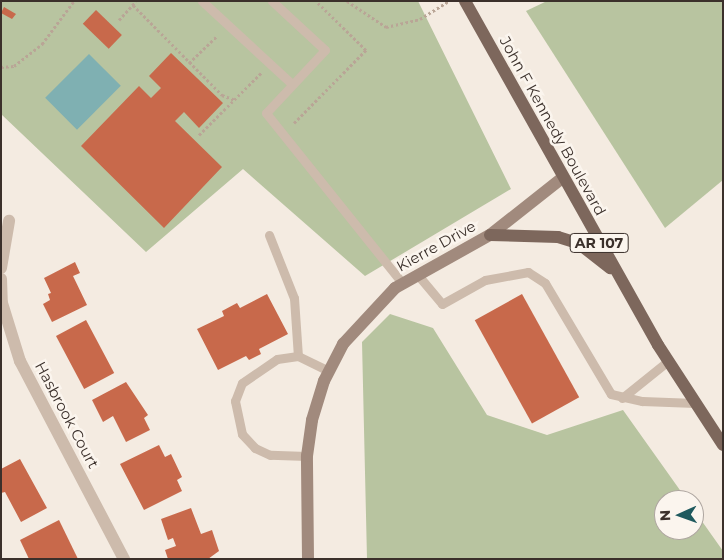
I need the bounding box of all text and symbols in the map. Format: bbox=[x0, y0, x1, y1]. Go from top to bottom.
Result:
street label: John F Kennedy Boulevard bbox=[496, 33, 610, 219]
street label: Kierre Drive bbox=[393, 217, 479, 275]
road number: AR 107 bbox=[569, 232, 629, 254]
street label: Hasbrook Court bbox=[31, 359, 103, 471]
north arrow bbox=[654, 490, 704, 540]
text: N bbox=[656, 510, 674, 521]

